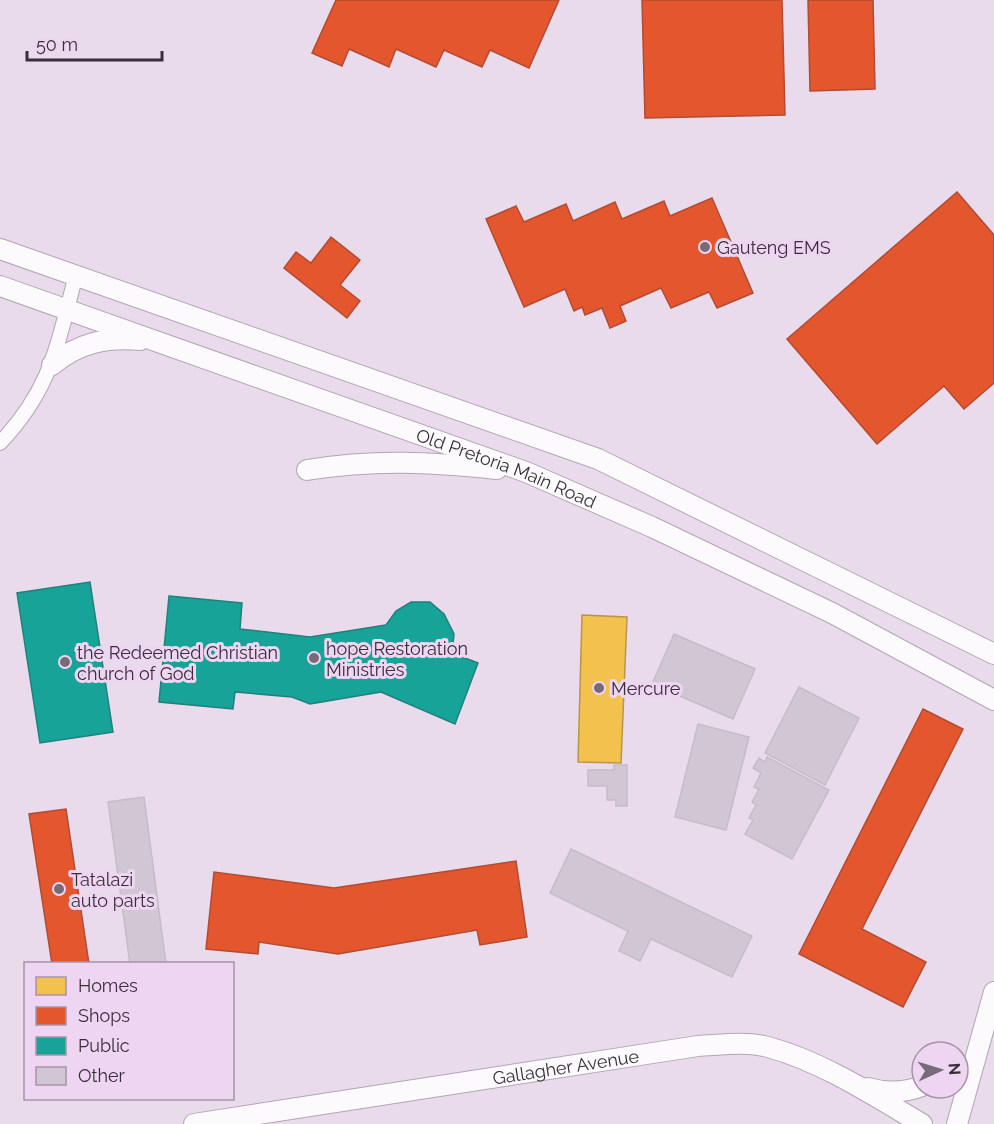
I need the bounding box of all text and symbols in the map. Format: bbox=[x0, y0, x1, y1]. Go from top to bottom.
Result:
scale bar bbox=[27, 24, 162, 62]
text: 50 m bbox=[36, 34, 78, 55]
place label: Gauteng EMS bbox=[717, 237, 831, 258]
marker: Gauteng EMS bbox=[698, 240, 712, 254]
street label: Old Pretoria Main Road bbox=[414, 424, 599, 512]
place label: hope Restoration Ministries bbox=[326, 638, 468, 680]
place label: the Redeemed Christian church of God bbox=[77, 642, 278, 684]
marker: hope Restoration Ministries bbox=[307, 651, 321, 665]
marker: the Redeemed Christian church of God bbox=[58, 655, 72, 669]
place label: Mercure bbox=[611, 678, 681, 699]
marker: Mercure bbox=[592, 681, 606, 695]
place label: Tatalazi auto parts bbox=[71, 869, 155, 911]
marker: Tatalazi auto parts bbox=[52, 882, 66, 896]
legend bbox=[24, 962, 234, 1100]
text: Homes bbox=[78, 975, 138, 996]
text: Shops bbox=[78, 1005, 130, 1026]
text: Public bbox=[78, 1035, 130, 1056]
north arrow bbox=[910, 1040, 970, 1100]
street label: Gallagher Avenue bbox=[491, 1045, 641, 1088]
text: N bbox=[945, 1062, 964, 1076]
text: Other bbox=[78, 1065, 126, 1086]

